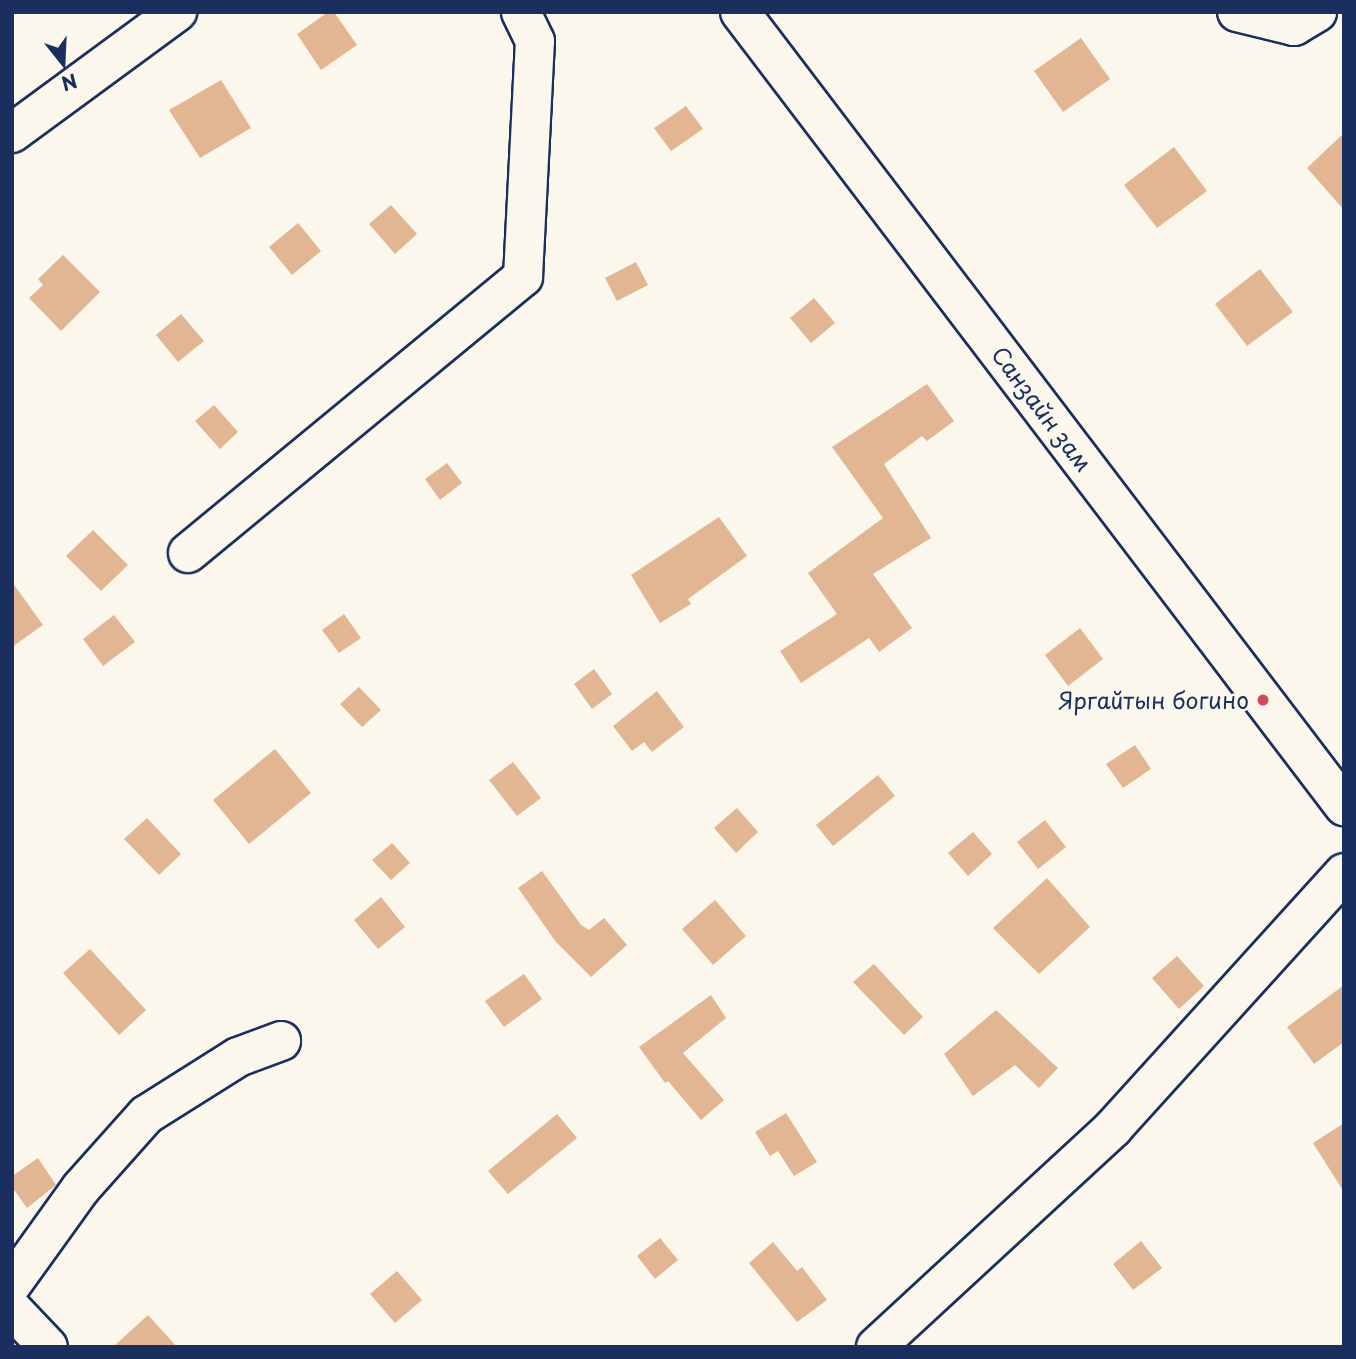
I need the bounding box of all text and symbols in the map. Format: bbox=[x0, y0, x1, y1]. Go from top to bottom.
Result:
north arrow bbox=[28, 28, 98, 98]
text: N bbox=[58, 67, 81, 99]
street label: Санзайн зам bbox=[986, 341, 1098, 477]
place label: Яргайтын богино bbox=[1057, 686, 1249, 714]
marker: Яргайтын богино bbox=[1255, 692, 1271, 708]

